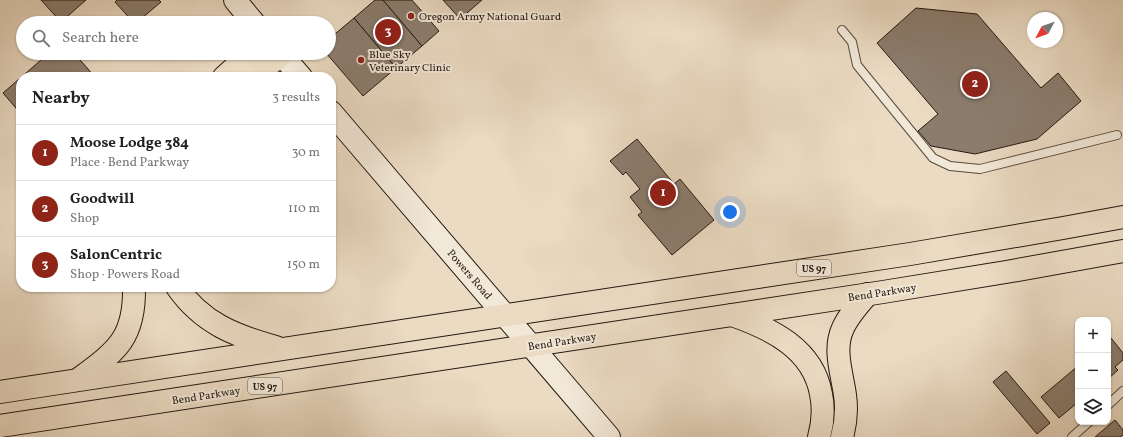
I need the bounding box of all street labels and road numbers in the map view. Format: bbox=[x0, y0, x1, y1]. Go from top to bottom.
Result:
street label: Powers Road bbox=[443, 247, 495, 303]
road number: US 97 bbox=[797, 260, 831, 276]
street label: Bend Parkway bbox=[847, 281, 918, 306]
street label: Bend Parkway bbox=[527, 330, 598, 355]
road number: US 97 bbox=[248, 378, 282, 394]
street label: Bend Parkway bbox=[171, 384, 242, 409]

